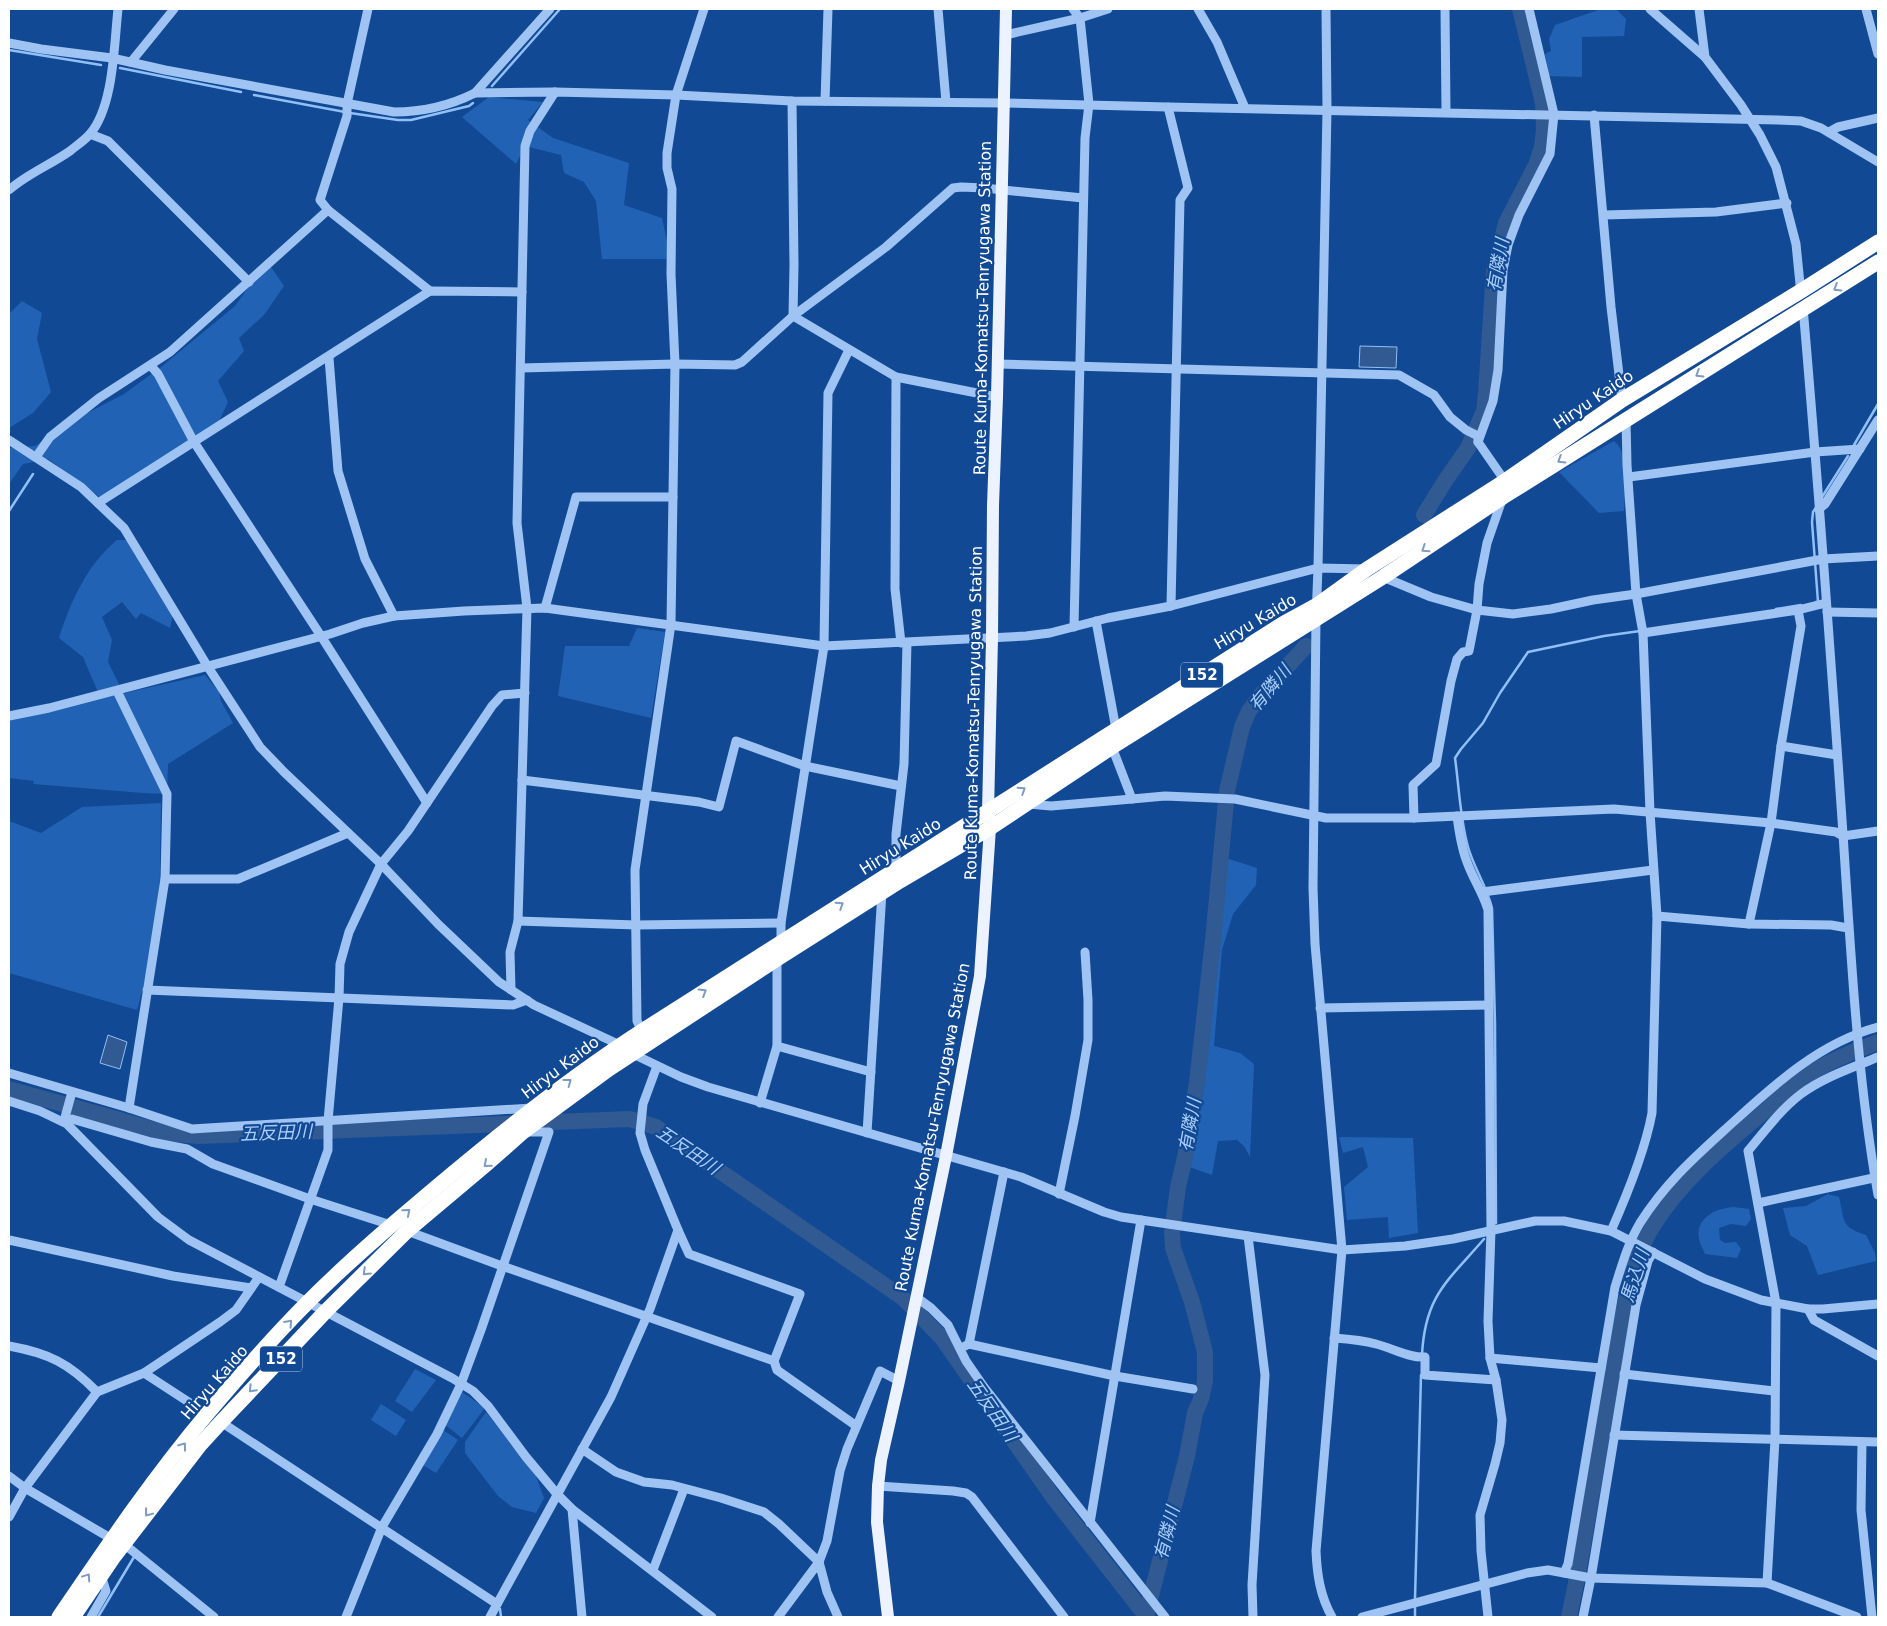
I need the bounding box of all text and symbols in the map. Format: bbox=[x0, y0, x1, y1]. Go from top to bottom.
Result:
street label: Route Kuma-Komatsu-Tenryugawa Station bbox=[970, 141, 995, 475]
water label: 有隣川 bbox=[1482, 235, 1513, 293]
one-way arrow bbox=[1834, 282, 1843, 291]
street label: Hiryu Kaido bbox=[1550, 366, 1637, 433]
one-way arrow bbox=[1696, 367, 1705, 377]
one-way arrow bbox=[1558, 453, 1567, 463]
one-way arrow bbox=[1422, 543, 1431, 552]
street label: Route Kuma-Komatsu-Tenryugawa Station bbox=[961, 546, 986, 880]
street label: Hiryu Kaido bbox=[1211, 590, 1300, 653]
water label: 有隣川 bbox=[1244, 659, 1296, 715]
road number: 152 bbox=[1181, 662, 1223, 688]
one-way arrow bbox=[1016, 787, 1025, 796]
street label: Hiryu Kaido bbox=[856, 814, 944, 879]
one-way arrow bbox=[834, 902, 843, 911]
street label: Route Kuma-Komatsu-Tenryugawa Station bbox=[891, 961, 974, 1293]
one-way arrow bbox=[698, 989, 707, 999]
street label: Hiryu Kaido bbox=[518, 1032, 603, 1103]
one-way arrow bbox=[562, 1079, 572, 1088]
water label: 有隣川 bbox=[1174, 1095, 1205, 1153]
water label: 五反田川 bbox=[240, 1121, 314, 1144]
water label: 五反田川 bbox=[653, 1121, 726, 1180]
one-way arrow bbox=[483, 1159, 492, 1168]
one-way arrow bbox=[402, 1208, 411, 1217]
water label: 馬込川 bbox=[1616, 1245, 1653, 1305]
one-way arrow bbox=[362, 1267, 371, 1276]
one-way arrow bbox=[283, 1320, 292, 1329]
street label: Hiryu Kaido bbox=[177, 1341, 252, 1423]
road number: 152 bbox=[260, 1346, 302, 1372]
water label: 五反田川 bbox=[963, 1374, 1023, 1447]
one-way arrow bbox=[249, 1383, 258, 1392]
one-way arrow bbox=[177, 1443, 185, 1452]
water label: 有隣川 bbox=[1150, 1502, 1184, 1562]
one-way arrow bbox=[145, 1507, 153, 1516]
one-way arrow bbox=[80, 1573, 90, 1582]

